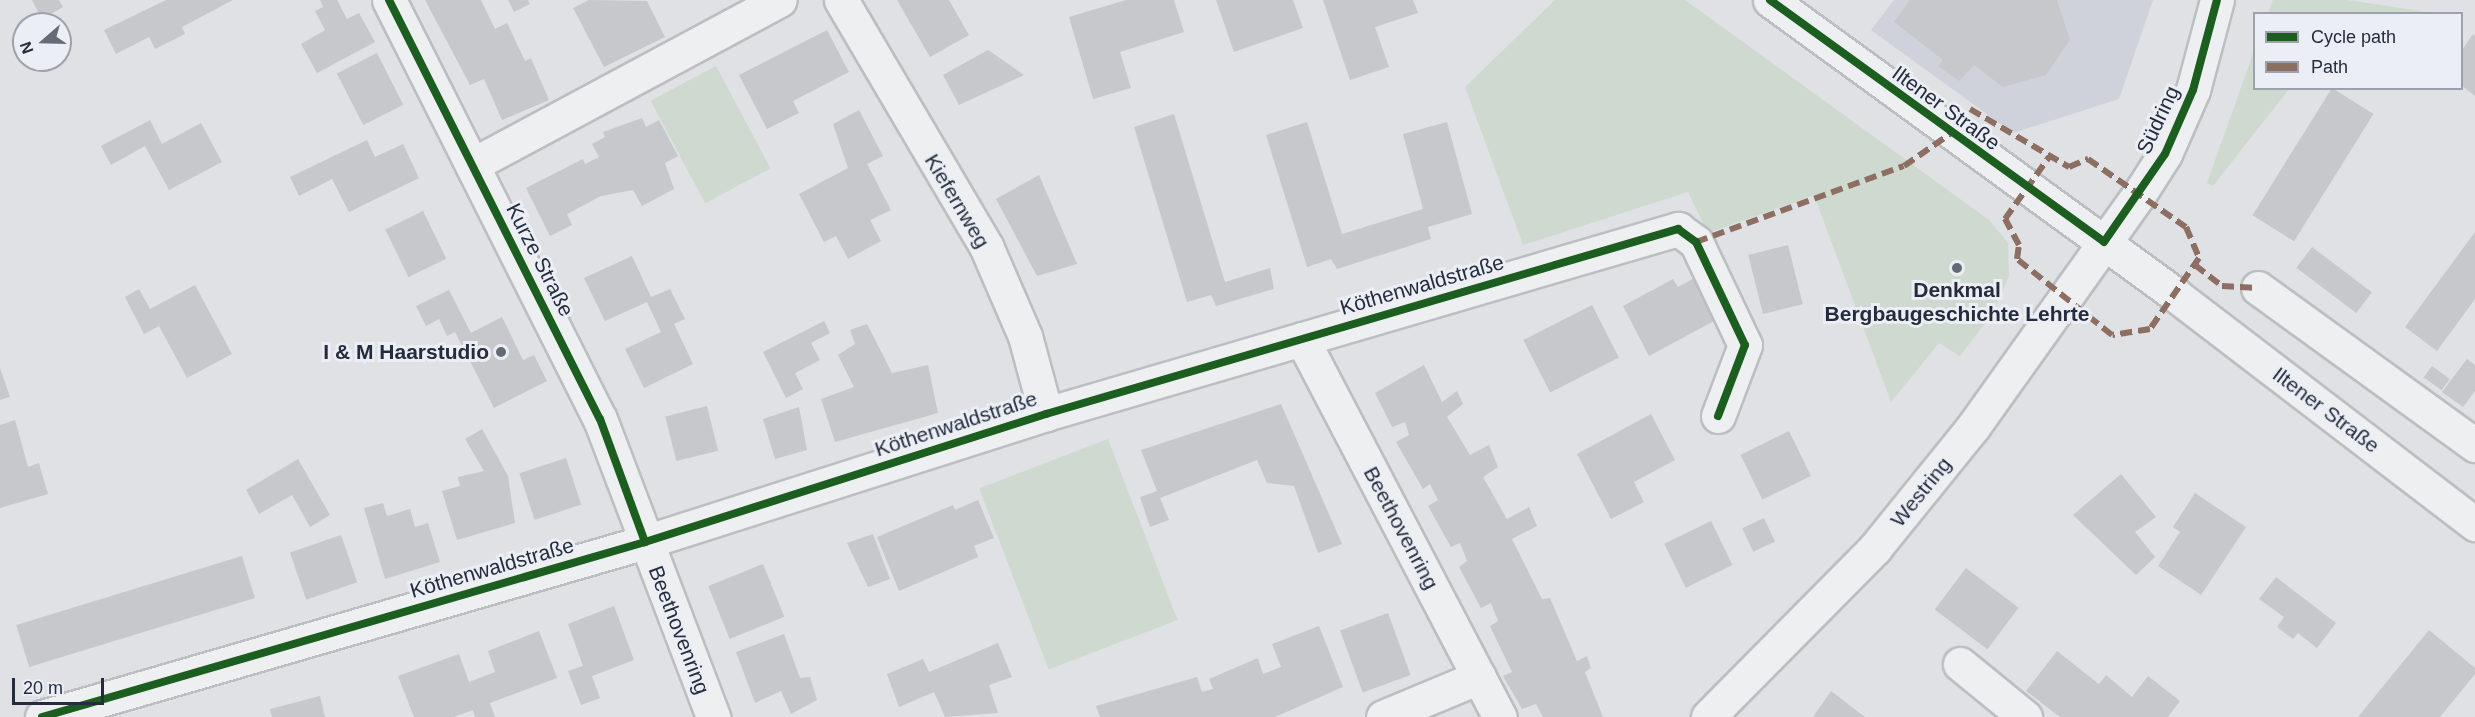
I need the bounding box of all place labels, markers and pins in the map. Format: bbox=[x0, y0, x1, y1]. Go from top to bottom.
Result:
marker: Denkmal Bergbaugeschichte Lehrte bbox=[1950, 261, 1964, 275]
place label: Denkmal Bergbaugeschichte Lehrte bbox=[1825, 277, 2089, 327]
place label: I & M Haarstudio bbox=[323, 339, 489, 365]
marker: I & M Haarstudio bbox=[494, 345, 508, 359]

